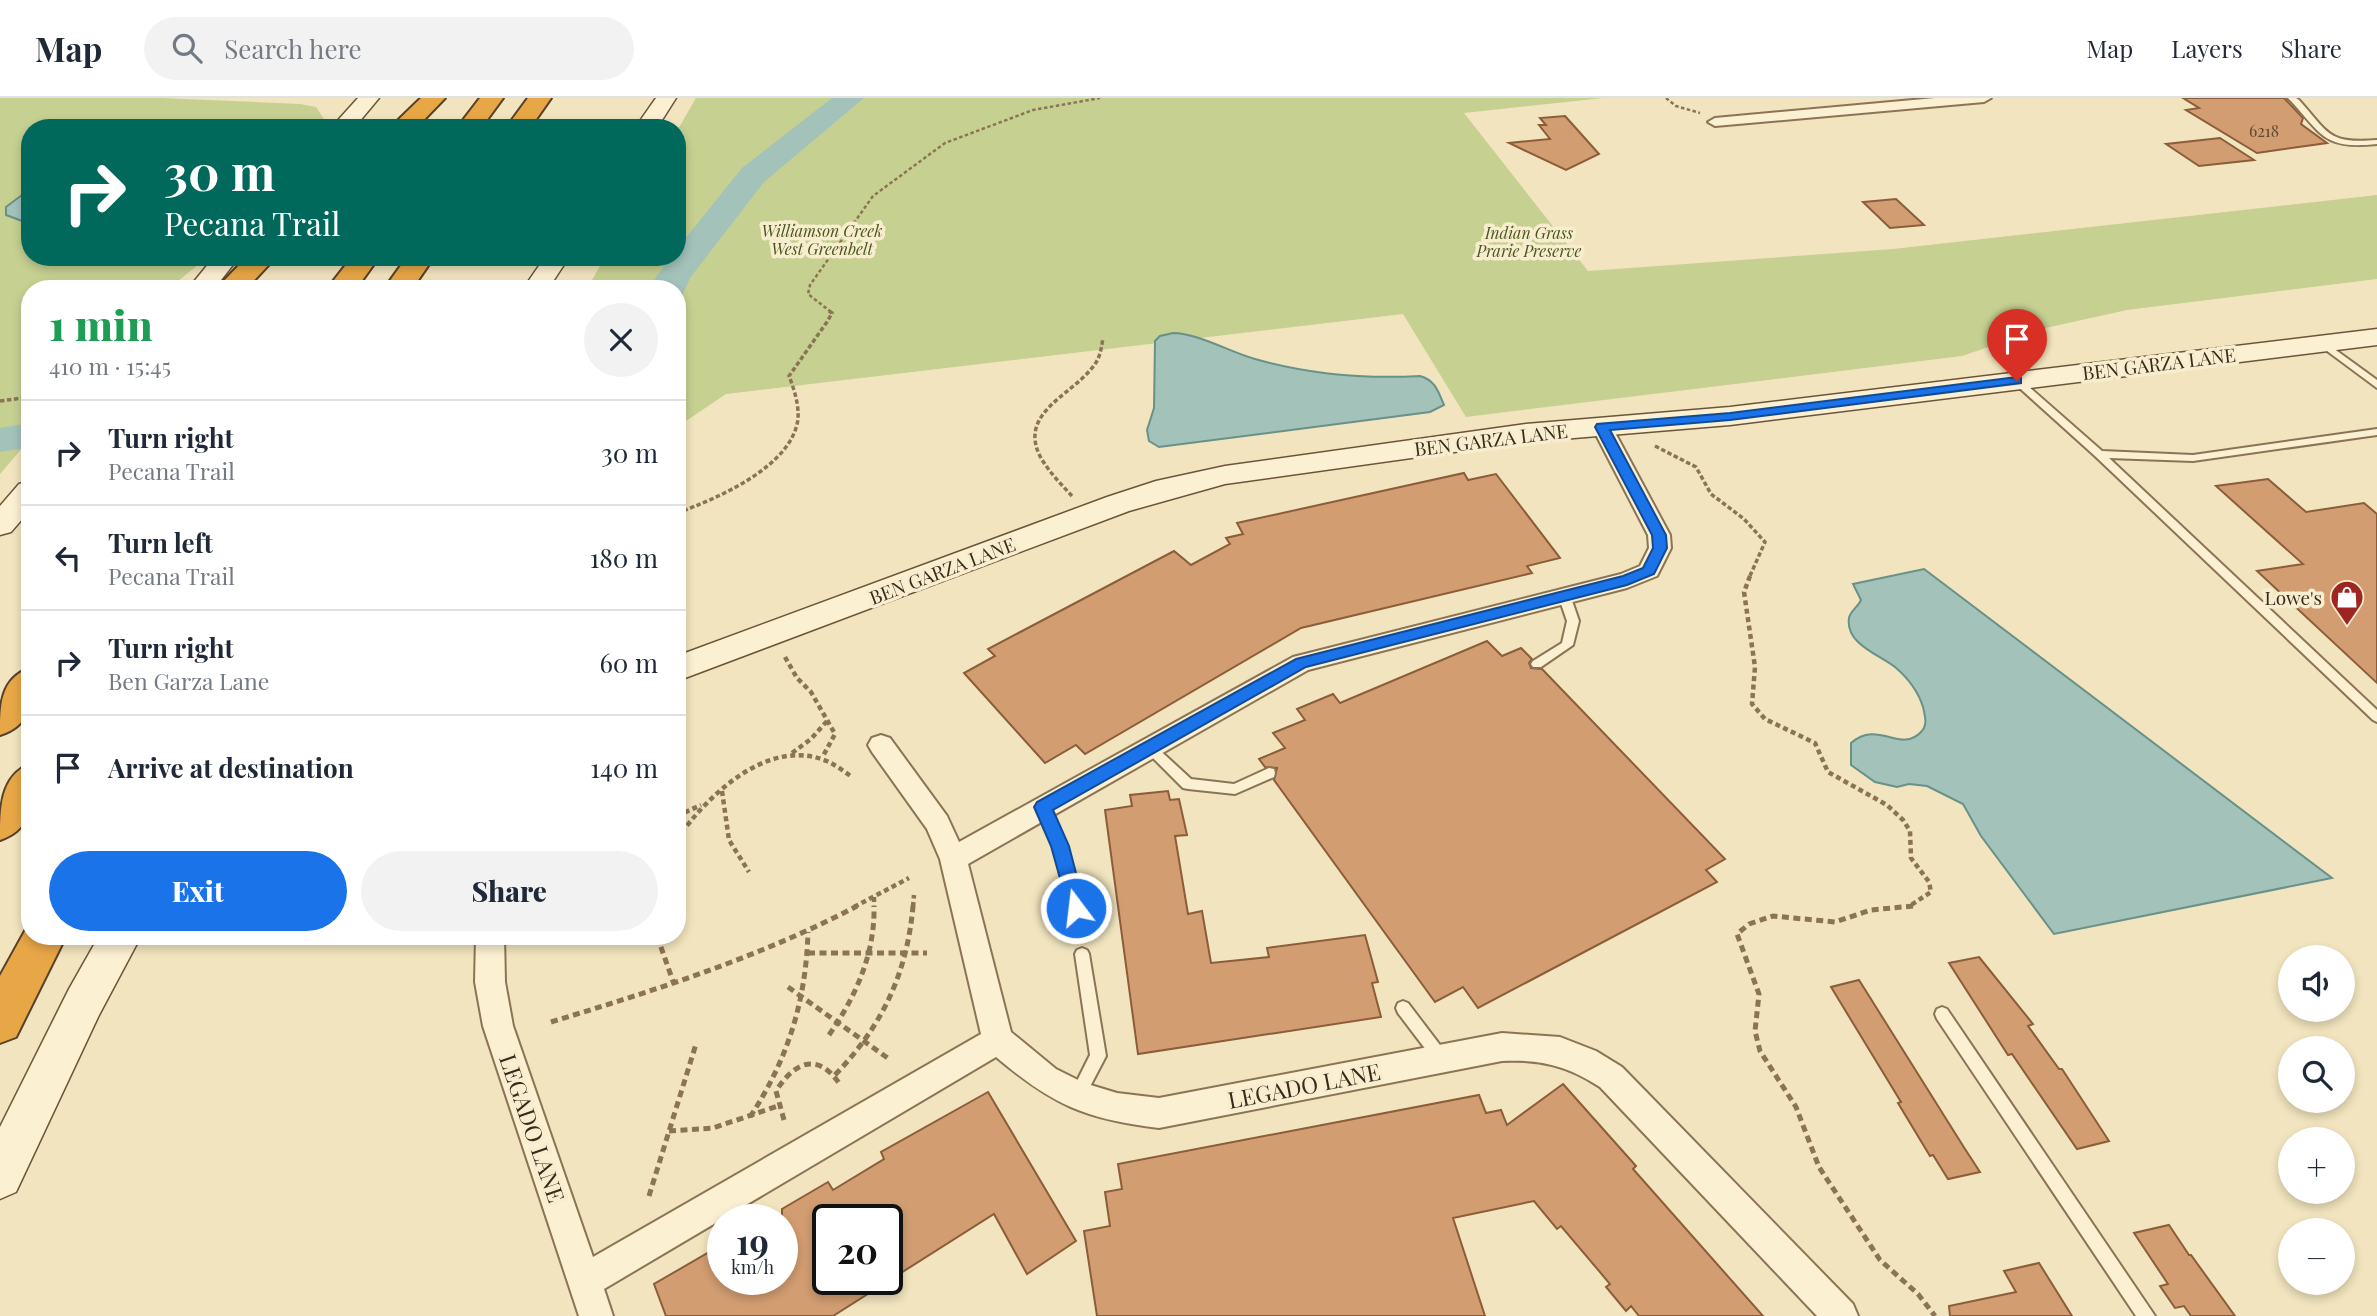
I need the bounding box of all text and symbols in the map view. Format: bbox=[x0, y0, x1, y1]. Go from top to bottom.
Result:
search box bbox=[144, 17, 634, 80]
text: Map bbox=[35, 26, 102, 70]
icon: search bbox=[168, 29, 206, 67]
text: Search here bbox=[224, 31, 362, 66]
text: Map bbox=[2087, 32, 2133, 64]
text: Layers bbox=[2171, 32, 2243, 64]
text: Share bbox=[2281, 32, 2342, 64]
house number: 6218 bbox=[2249, 120, 2279, 141]
text: 30 m bbox=[164, 138, 275, 203]
icon: right bbox=[49, 147, 140, 238]
text: Pecana Trail bbox=[164, 201, 340, 244]
park label: Williamson Creek West Greenbelt bbox=[762, 220, 882, 259]
park label: Indian Grass Prarie Preserve bbox=[1476, 222, 1582, 261]
text: 1 min bbox=[49, 296, 153, 352]
button: close bbox=[584, 303, 658, 377]
pin bbox=[1987, 309, 2047, 381]
icon: arrive bbox=[1998, 320, 2036, 358]
street label: BEN GARZA LANE bbox=[2081, 341, 2237, 385]
text: 410 m · 15:45 bbox=[49, 350, 171, 381]
street label: BEN GARZA LANE bbox=[1413, 417, 1569, 461]
text: Turn right bbox=[108, 420, 234, 455]
icon: right bbox=[49, 434, 87, 472]
text: 30 m bbox=[601, 435, 658, 470]
text: Pecana Trail bbox=[108, 455, 235, 486]
text: Turn left bbox=[108, 525, 213, 560]
street label: BEN GARZA LANE bbox=[865, 530, 1019, 610]
icon: left bbox=[49, 539, 87, 577]
text: 180 m bbox=[590, 540, 658, 575]
text: Pecana Trail bbox=[108, 560, 235, 591]
shop icon: Lowe's bbox=[2328, 578, 2366, 627]
place label: Lowe's bbox=[2265, 584, 2322, 610]
text: Turn right bbox=[108, 630, 234, 665]
icon: right bbox=[49, 644, 87, 682]
text: 60 m bbox=[599, 645, 658, 680]
text: Ben Garza Lane bbox=[108, 665, 269, 696]
icon: arrive bbox=[49, 749, 87, 787]
text: Arrive at destination bbox=[108, 750, 354, 785]
text: 140 m bbox=[590, 750, 658, 785]
button: Exit bbox=[49, 851, 347, 931]
button: Share bbox=[361, 851, 658, 931]
position arrow bbox=[1039, 871, 1113, 945]
map controls bbox=[2278, 945, 2355, 1295]
button: sound bbox=[2278, 945, 2355, 1022]
button: search bbox=[2278, 1036, 2355, 1113]
street label: LEGADO LANE bbox=[493, 1050, 573, 1206]
street label: LEGADO LANE bbox=[1225, 1055, 1383, 1115]
button: + bbox=[2278, 1127, 2355, 1204]
speed limit sign: 20 bbox=[812, 1204, 903, 1295]
text: 19 bbox=[736, 1217, 769, 1264]
button: − bbox=[2278, 1218, 2355, 1295]
text: km/h bbox=[731, 1255, 774, 1279]

